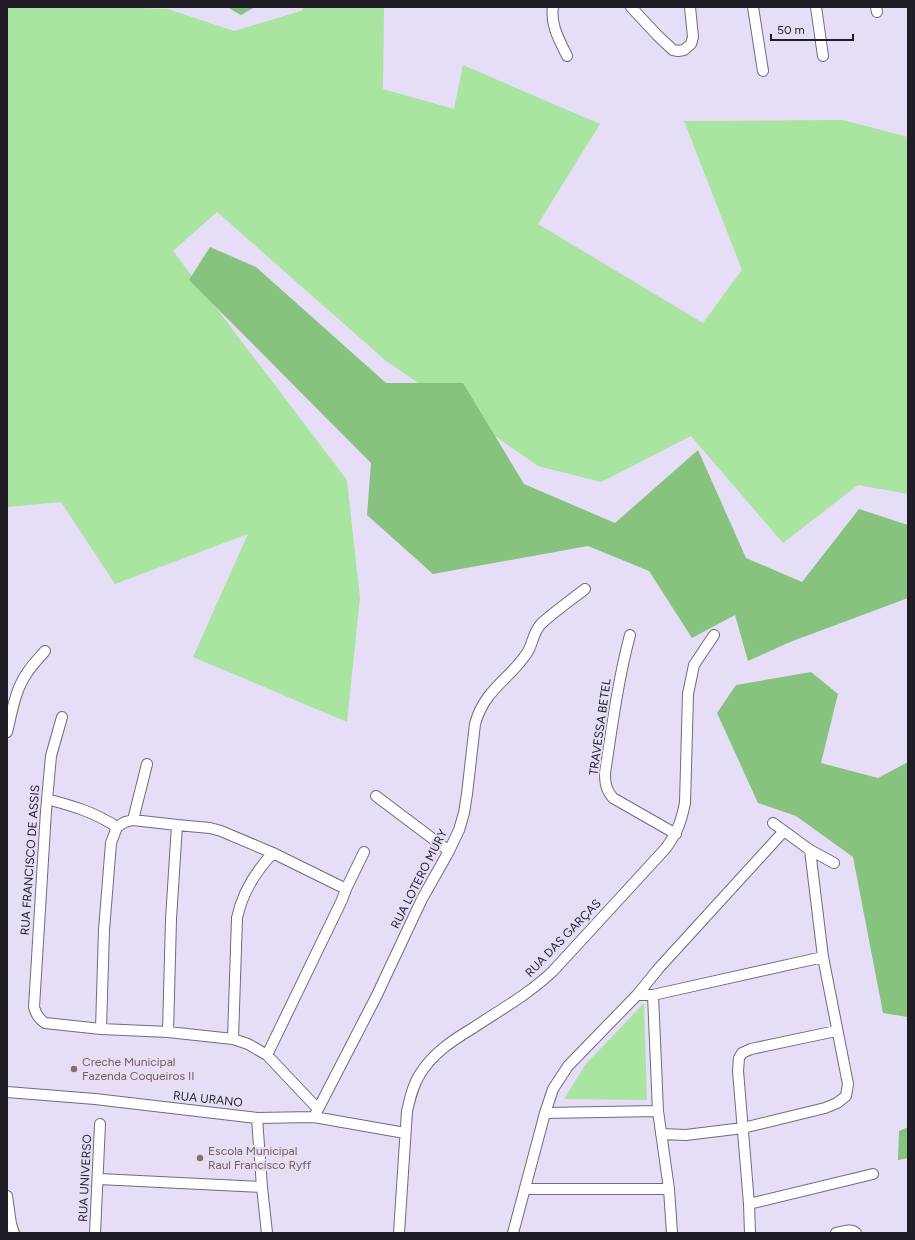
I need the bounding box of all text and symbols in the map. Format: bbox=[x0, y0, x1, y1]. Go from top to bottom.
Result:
scale bar bbox=[771, 16, 853, 42]
text: 50 m bbox=[777, 23, 805, 37]
street label: TRAVESSA BETEL bbox=[586, 677, 614, 776]
street label: RUA FRANCISCO DE ASSIS bbox=[18, 784, 42, 936]
street label: RUA LOTERO MURY bbox=[388, 827, 450, 931]
street label: RUA DAS GARÇAS bbox=[522, 896, 604, 980]
place label: Creche Municipal Fazenda Coqueiros II bbox=[82, 1055, 194, 1083]
marker: Creche Municipal Fazenda Coqueiros II bbox=[69, 1064, 79, 1074]
street label: RUA URANO bbox=[173, 1088, 243, 1110]
street label: RUA UNIVERSO bbox=[76, 1134, 94, 1222]
place label: Escola Municipal Raul Francisco Ryff bbox=[208, 1144, 312, 1172]
marker: Escola Municipal Raul Francisco Ryff bbox=[195, 1153, 205, 1163]

